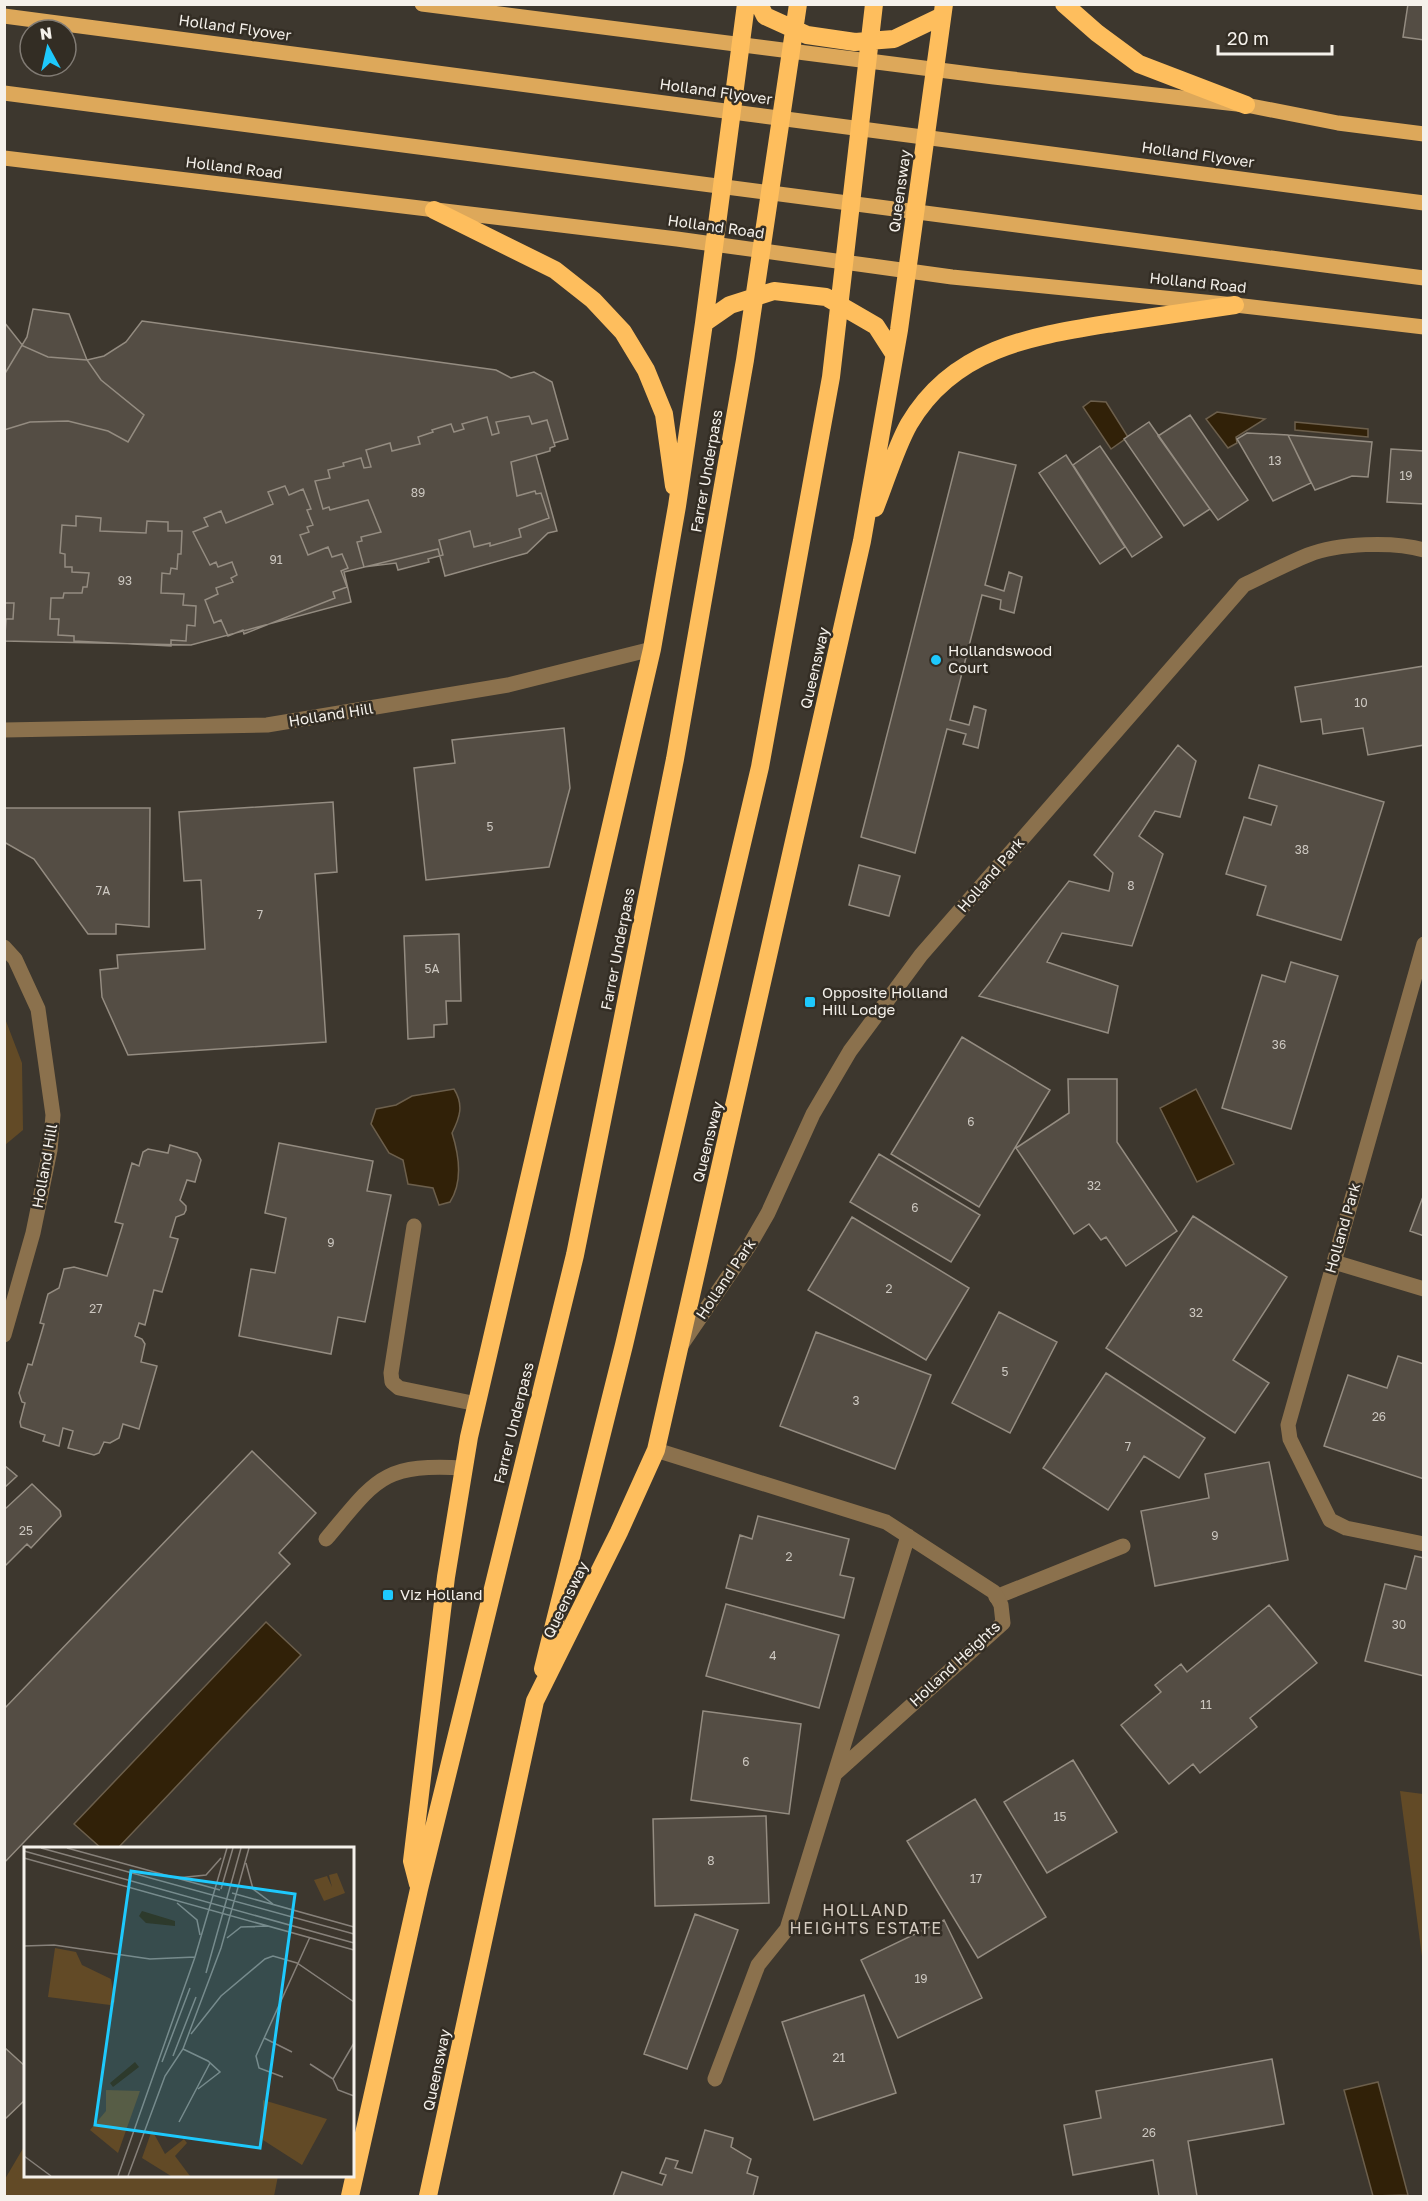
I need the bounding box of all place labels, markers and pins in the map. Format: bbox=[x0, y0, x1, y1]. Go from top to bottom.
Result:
place label: Hollandswood Court bbox=[948, 641, 1052, 676]
marker: Hollandswood Court bbox=[929, 653, 943, 667]
place label: Opposite Holland Hill Lodge bbox=[822, 983, 948, 1018]
marker: Opposite Holland Hill Lodge bbox=[803, 995, 817, 1009]
place label: Viz Holland bbox=[400, 1585, 482, 1603]
marker: Viz Holland bbox=[381, 1588, 395, 1602]

